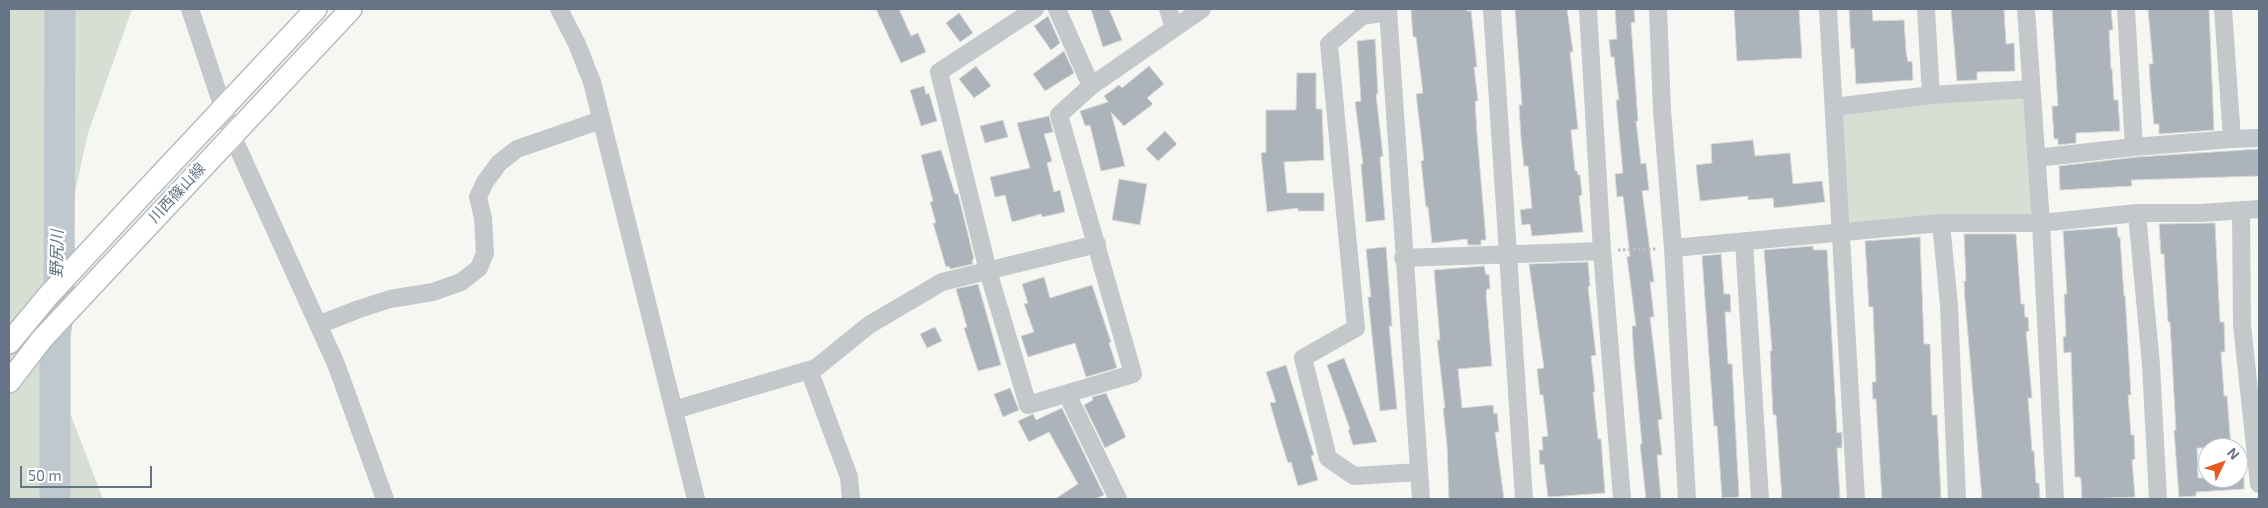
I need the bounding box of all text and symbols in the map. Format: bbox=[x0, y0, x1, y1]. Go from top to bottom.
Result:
street label: 川西篠山線 bbox=[145, 159, 209, 227]
water label: 野尻川 bbox=[47, 230, 67, 278]
north arrow bbox=[2198, 438, 2248, 488]
text: N bbox=[2224, 444, 2243, 463]
scale bar bbox=[22, 456, 155, 488]
text: 50 m bbox=[28, 466, 62, 484]

